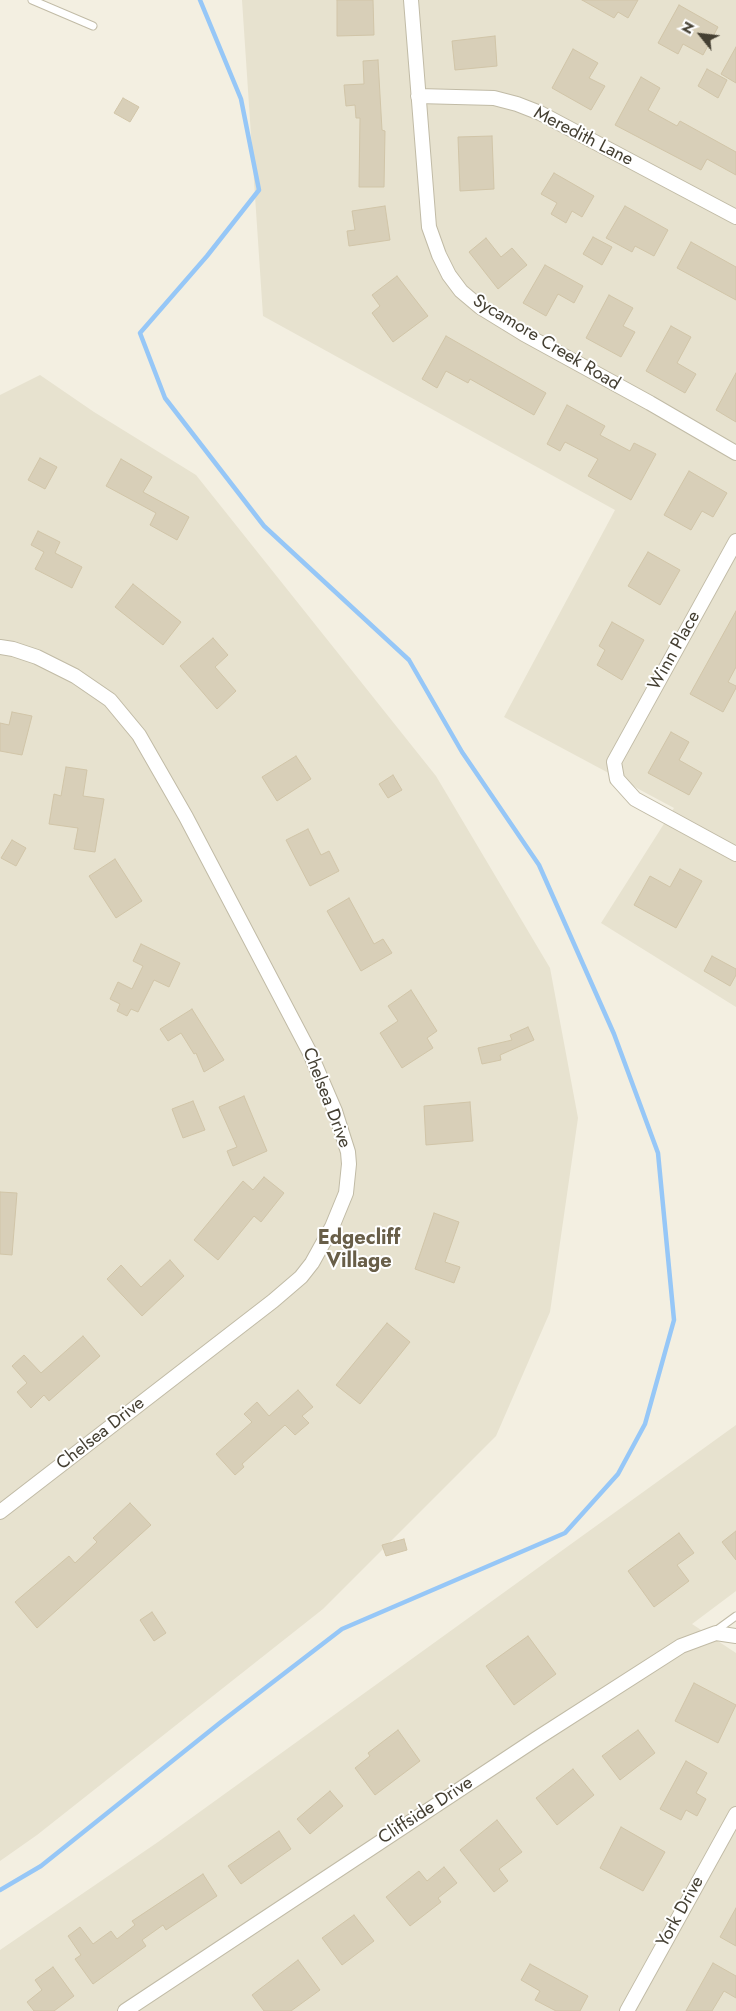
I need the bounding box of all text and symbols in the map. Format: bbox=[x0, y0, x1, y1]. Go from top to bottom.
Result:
north arrow bbox=[676, 10, 726, 60]
text: N bbox=[676, 18, 699, 37]
street label: Meredith Lane bbox=[530, 103, 636, 171]
street label: Sycamore Creek Road bbox=[468, 290, 624, 396]
street label: Winn Place bbox=[644, 608, 706, 694]
street label: Chelsea Drive bbox=[297, 1045, 355, 1151]
district label: Edgecliff Village bbox=[318, 1227, 400, 1274]
street label: Chelsea Drive bbox=[53, 1393, 149, 1475]
street label: Cliffside Drive bbox=[375, 1772, 477, 1850]
street label: York Drive bbox=[653, 1873, 709, 1951]

